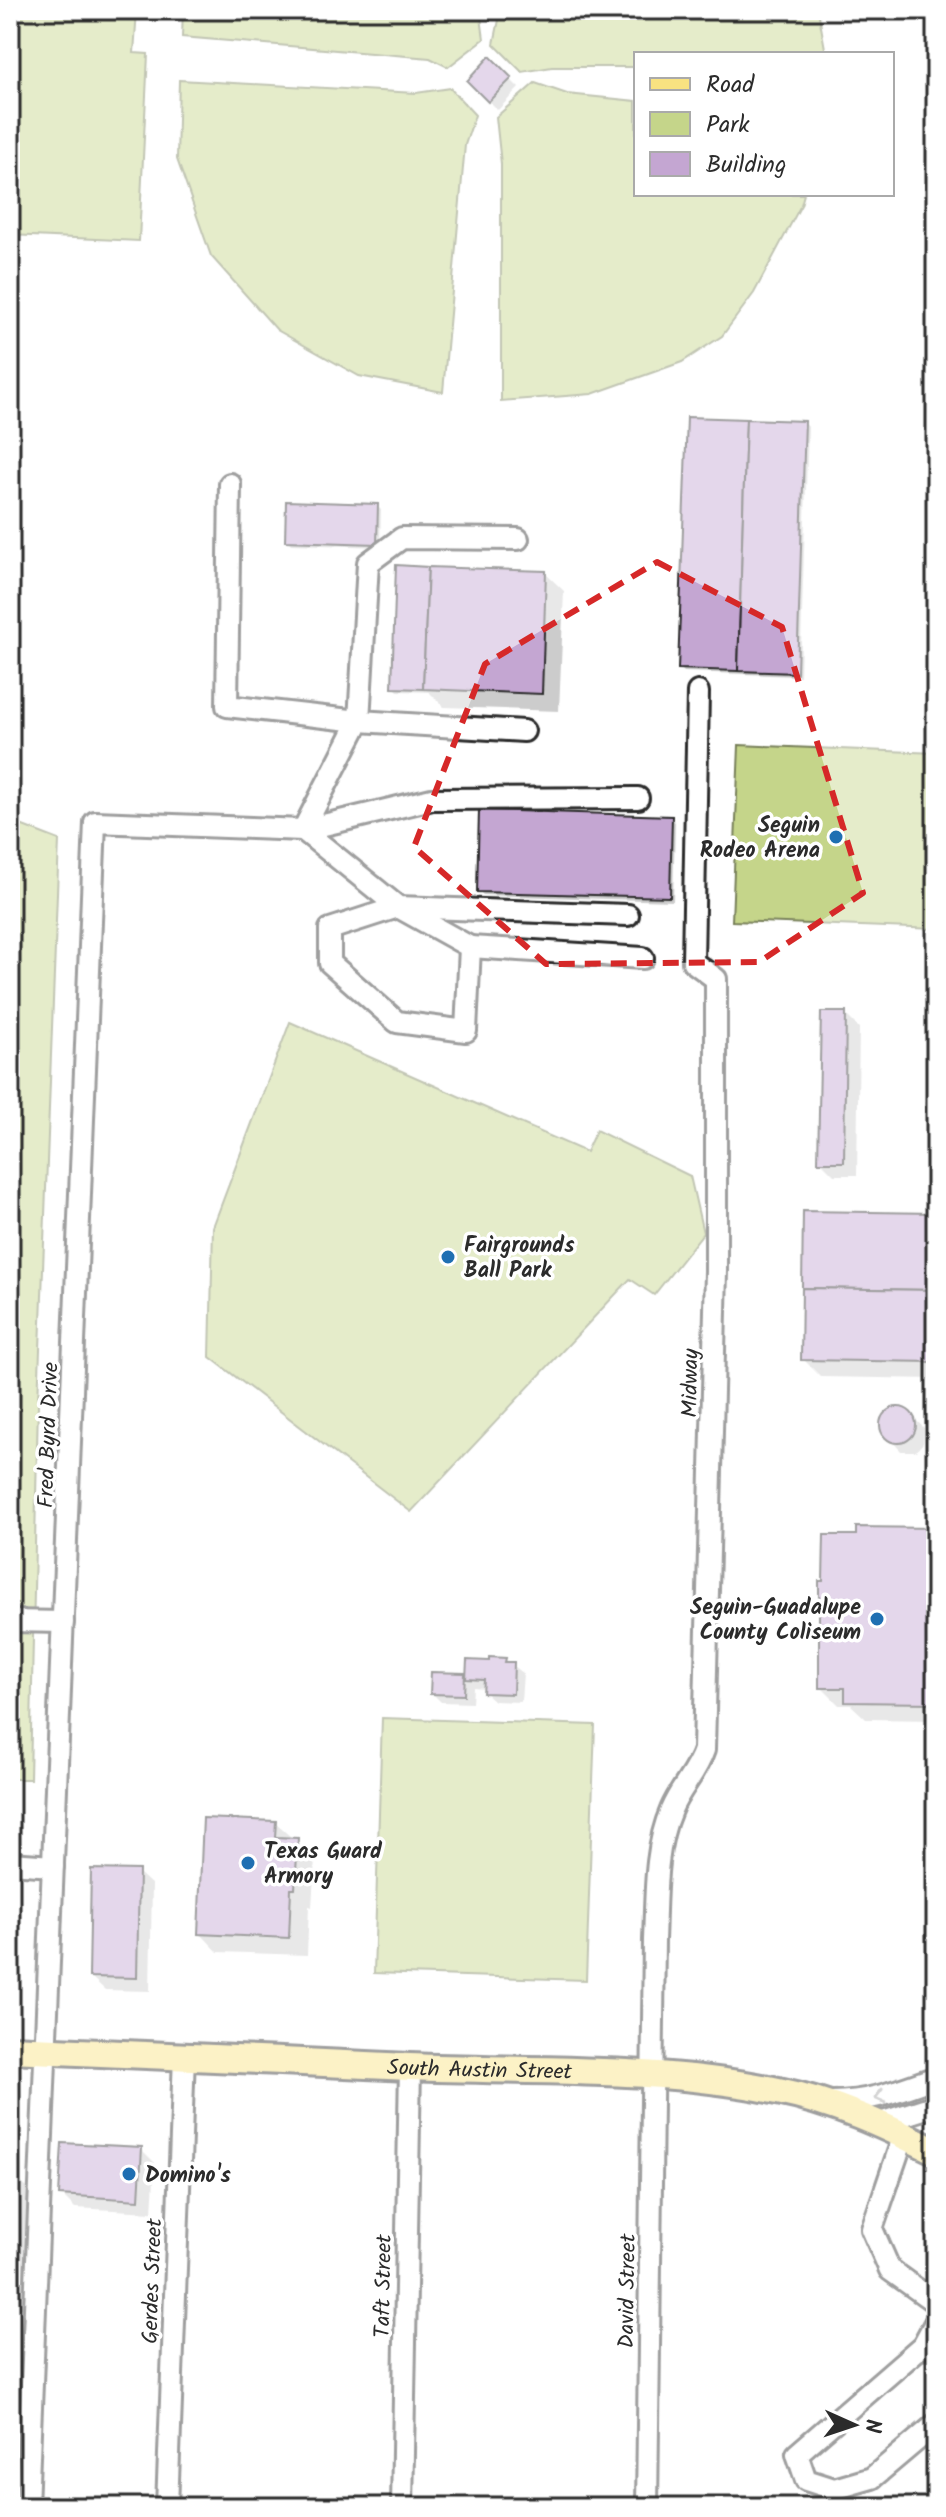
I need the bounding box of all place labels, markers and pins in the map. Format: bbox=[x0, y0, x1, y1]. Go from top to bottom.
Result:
place label: Seguin Rodeo Arena bbox=[700, 809, 820, 869]
marker: Seguin Rodeo Arena bbox=[827, 828, 845, 846]
place label: Fairgrounds Ball Park bbox=[464, 1229, 575, 1289]
marker: Fairgrounds Ball Park bbox=[439, 1248, 457, 1266]
place label: Seguin-Guadalupe County Coliseum bbox=[690, 1591, 861, 1651]
marker: Seguin-Guadalupe County Coliseum bbox=[868, 1610, 886, 1628]
place label: Texas Guard Armory bbox=[264, 1835, 383, 1895]
marker: Texas Guard Armory bbox=[239, 1854, 257, 1872]
place label: Domino's bbox=[145, 2159, 231, 2194]
marker: Domino's bbox=[120, 2165, 138, 2183]

